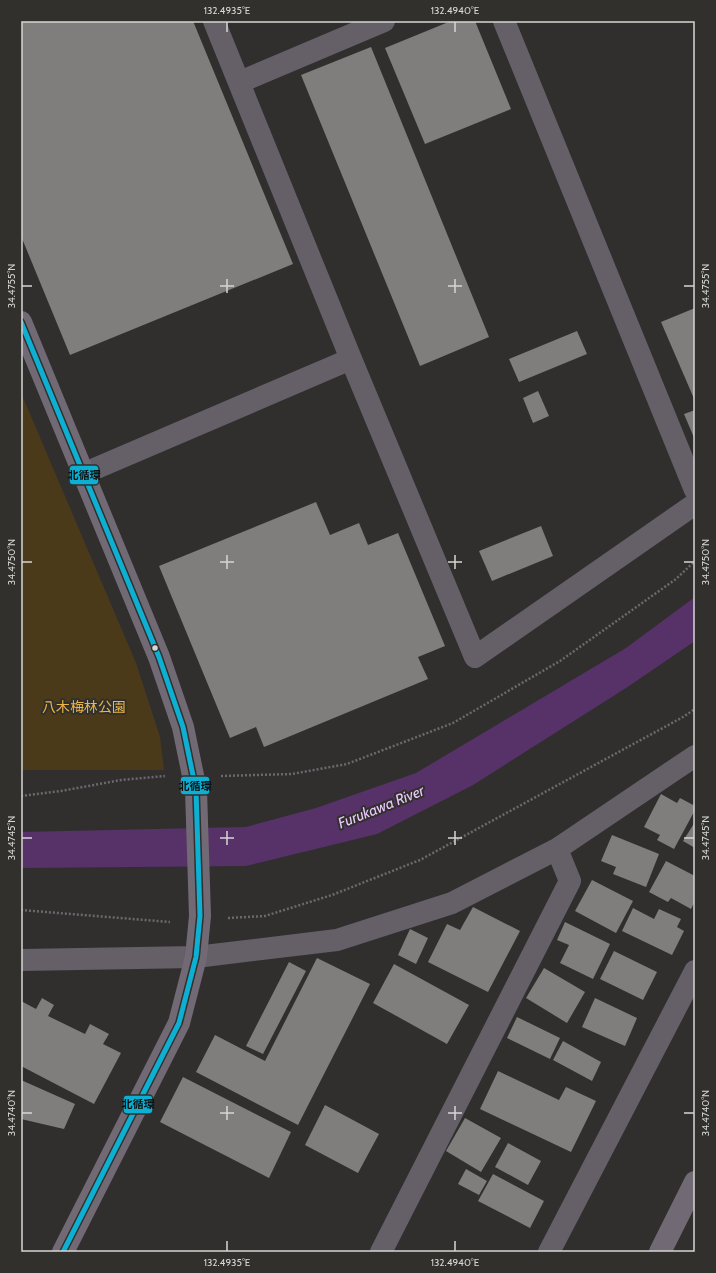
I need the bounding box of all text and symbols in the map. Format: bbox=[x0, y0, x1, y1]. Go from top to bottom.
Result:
text: 132.4935°E bbox=[204, 4, 251, 17]
text: 132.4940°E bbox=[431, 4, 480, 17]
text: 34.4755°N bbox=[5, 264, 18, 308]
text: 34.4755°N bbox=[699, 264, 712, 308]
line badge: 北循環 bbox=[69, 465, 99, 485]
text: 北循環 bbox=[68, 468, 101, 482]
text: 34.4750°N bbox=[5, 539, 18, 585]
text: 34.4750°N bbox=[699, 539, 712, 585]
unlabelled marker bbox=[150, 643, 160, 653]
park label: 八木梅林公園 bbox=[42, 698, 126, 716]
line badge: 北循環 bbox=[180, 776, 210, 795]
text: 北循環 bbox=[179, 779, 212, 793]
water label: Furukawa River bbox=[335, 781, 428, 832]
text: 34.4745°N bbox=[5, 816, 18, 860]
text: 34.4745°N bbox=[699, 816, 712, 860]
text: 34.4740°N bbox=[5, 1090, 18, 1136]
text: 34.4740°N bbox=[699, 1090, 712, 1136]
line badge: 北循環 bbox=[123, 1095, 153, 1114]
text: 北循環 bbox=[122, 1097, 155, 1111]
text: 132.4935°E bbox=[204, 1256, 251, 1269]
text: 132.4940°E bbox=[431, 1256, 480, 1269]

